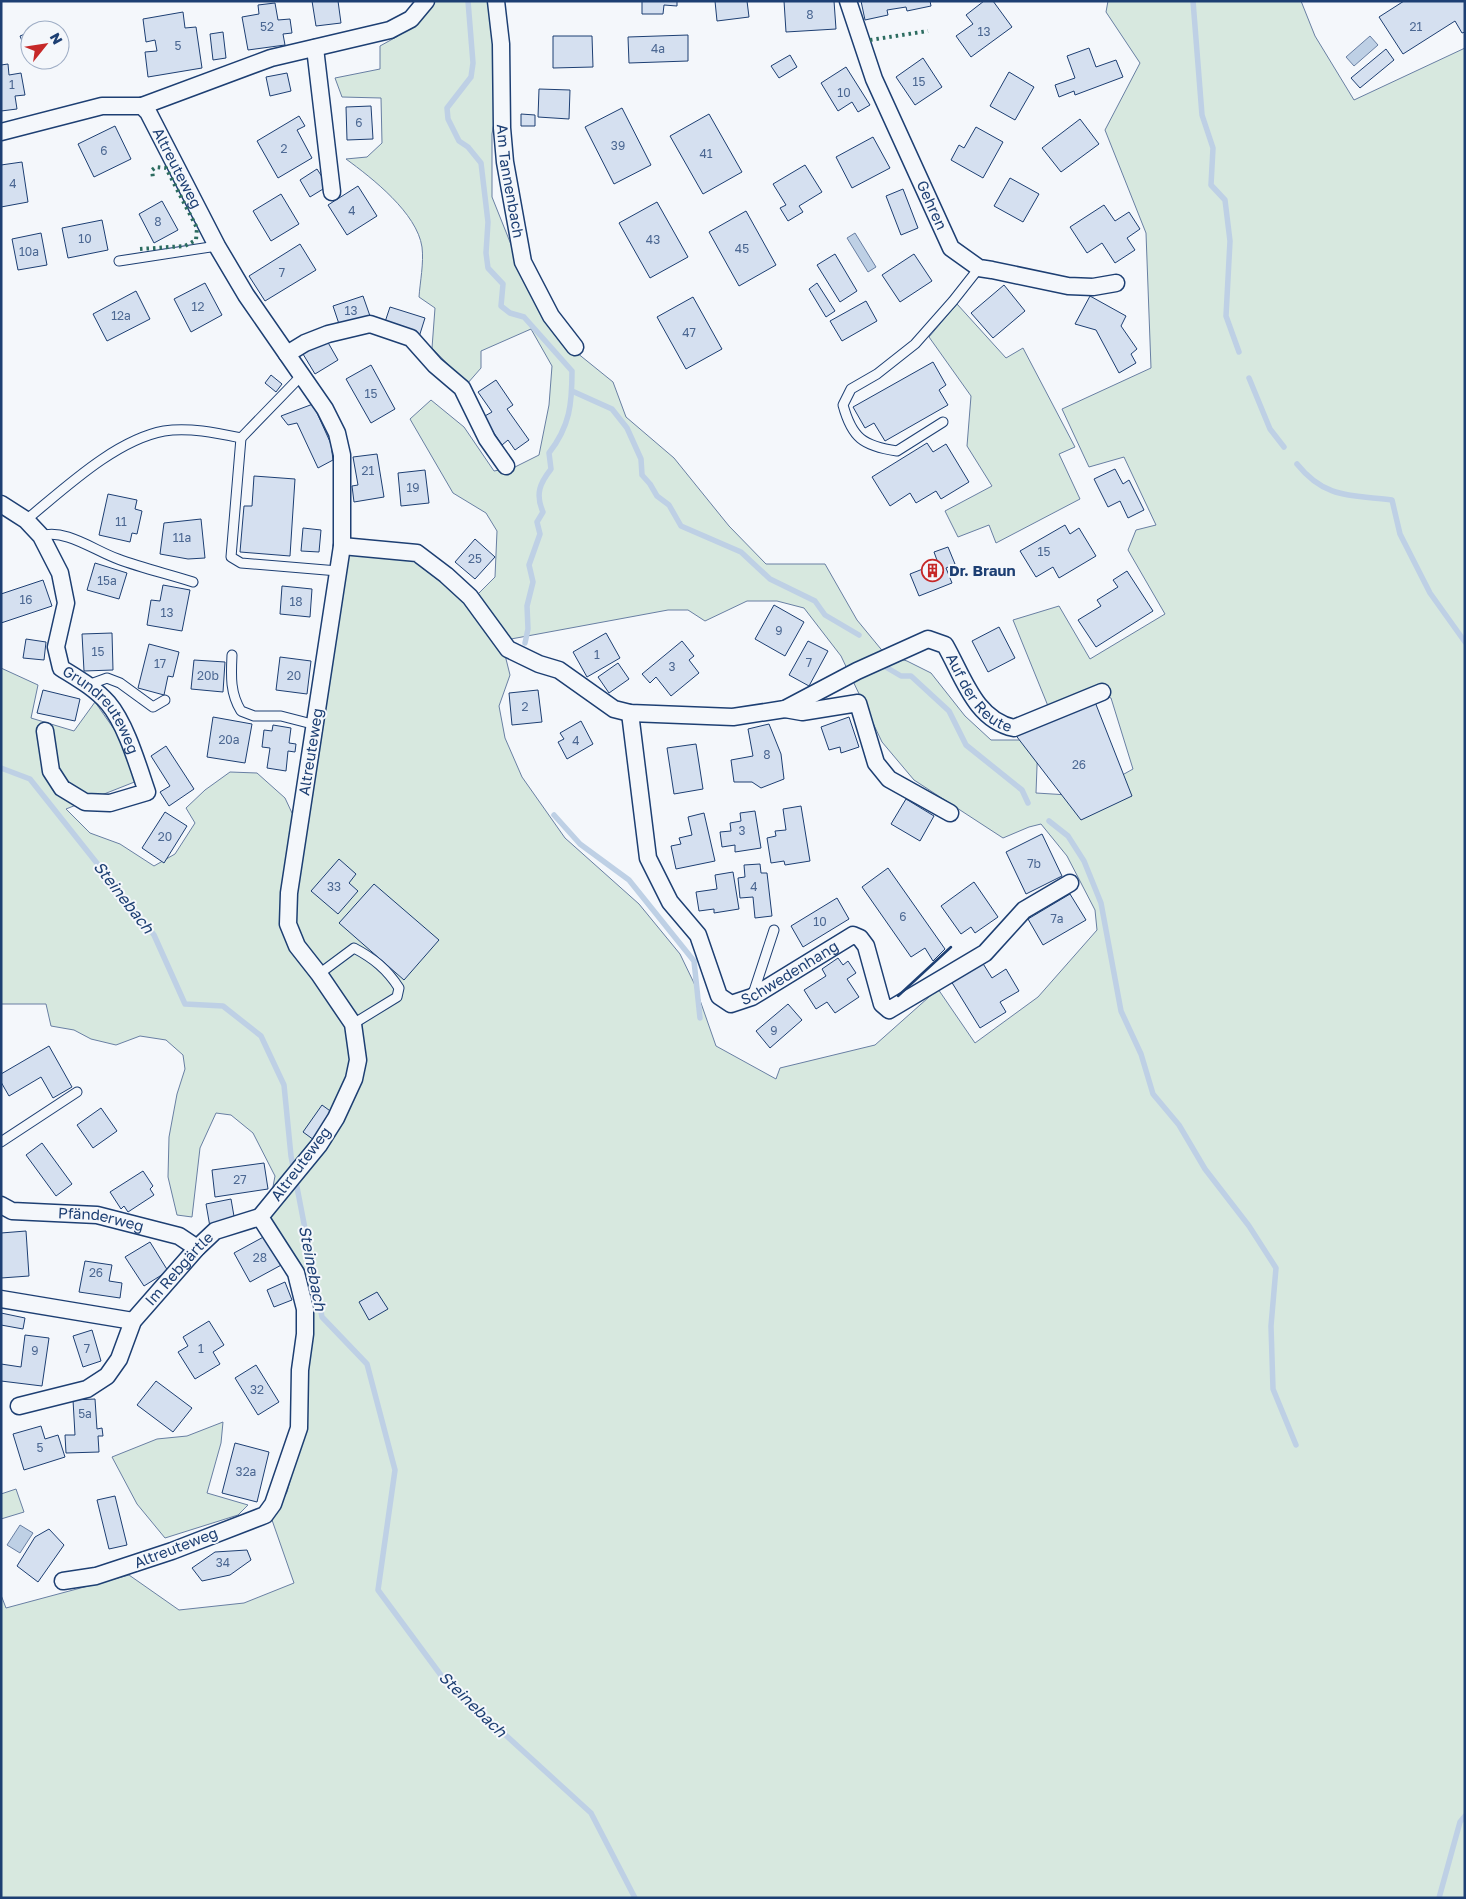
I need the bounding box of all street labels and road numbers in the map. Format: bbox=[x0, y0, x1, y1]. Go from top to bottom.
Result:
street label: Am Tannenbach bbox=[494, 123, 529, 239]
street label: Altreuteweg bbox=[150, 124, 206, 211]
street label: Gehren bbox=[913, 177, 951, 232]
street label: Auf der Reute bbox=[943, 650, 1015, 735]
street label: Grundreuteweg bbox=[60, 661, 143, 756]
street label: Altreuteweg bbox=[294, 707, 326, 797]
street label: Schwedenhang bbox=[738, 936, 841, 1008]
street label: Altreuteweg bbox=[266, 1123, 334, 1204]
street label: Pfänderweg bbox=[58, 1203, 146, 1235]
street label: Im Rebgärtle bbox=[141, 1227, 217, 1309]
street label: Altreuteweg bbox=[131, 1523, 220, 1571]

